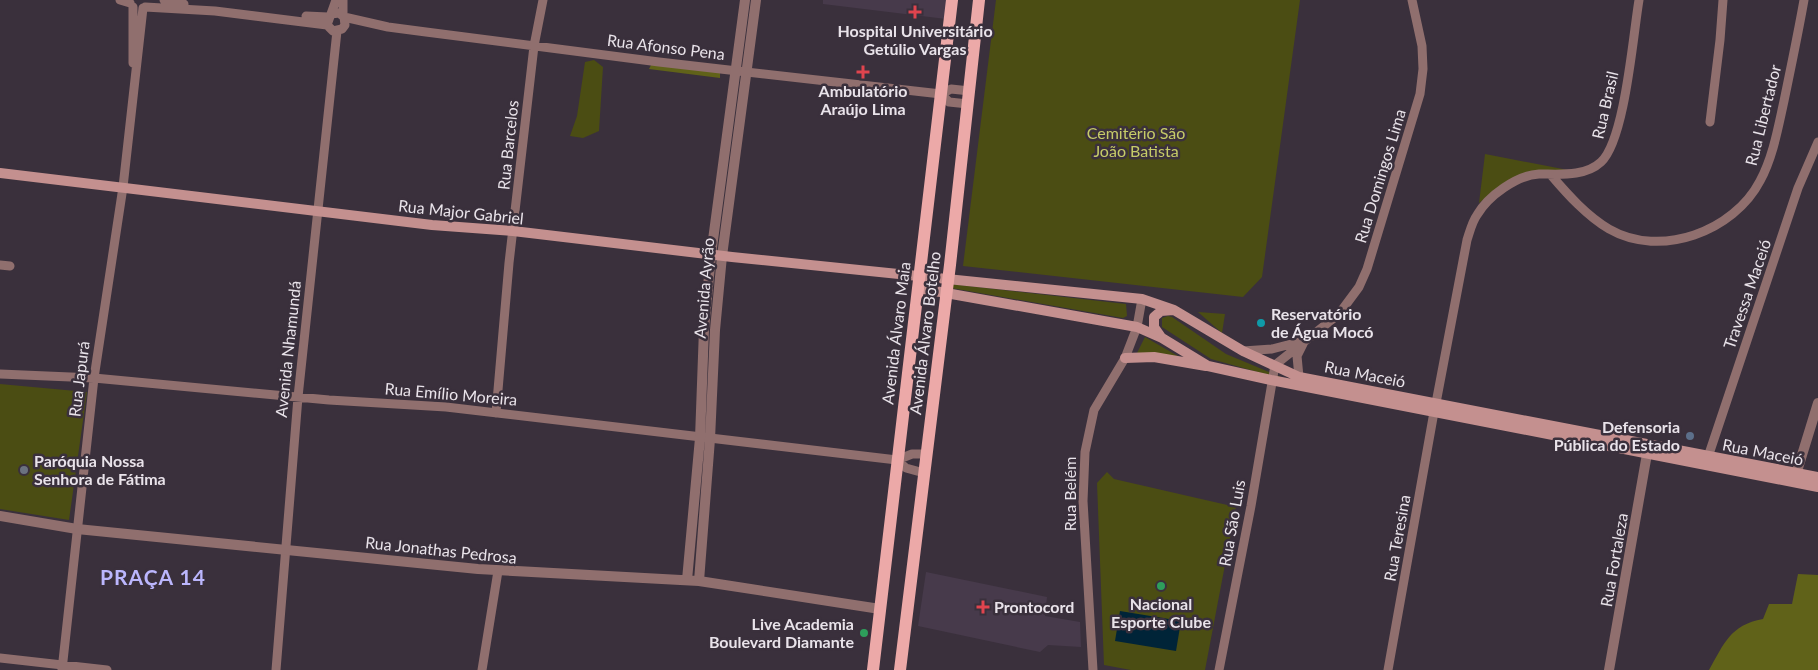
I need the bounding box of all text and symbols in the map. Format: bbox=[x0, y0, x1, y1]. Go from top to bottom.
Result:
marker: Hospital Universitário Getúlio Vargas bbox=[908, 5, 922, 19]
place label: Hospital Universitário Getúlio Vargas bbox=[837, 21, 993, 58]
street label: Rua Afonso Pena bbox=[606, 30, 726, 63]
street label: Rua Libertador bbox=[1741, 62, 1784, 167]
marker: Ambulatório Araújo Lima bbox=[856, 65, 870, 79]
street label: Rua Brasil bbox=[1587, 69, 1622, 141]
place label: Ambulatório Araújo Lima bbox=[818, 81, 907, 118]
street label: Rua Barcelos bbox=[493, 99, 522, 191]
street label: Rua Domingos Lima bbox=[1350, 107, 1409, 245]
park label: Cemitério São João Batista bbox=[1087, 123, 1185, 160]
street label: Rua Major Gabriel bbox=[397, 195, 525, 228]
street label: Travessa Maceió bbox=[1719, 236, 1774, 351]
street label: Avenida Ayrão bbox=[690, 237, 717, 339]
street label: Avenida Álvaro Botelho bbox=[905, 250, 944, 416]
street label: Avenida Álvaro Maia bbox=[877, 261, 914, 405]
street label: Avenida Nhamundá bbox=[271, 280, 304, 418]
place label: Reservatório de Água Mocó bbox=[1271, 304, 1373, 341]
marker: Reservatório de Água Mocó bbox=[1255, 317, 1267, 329]
street label: Rua Japurá bbox=[64, 340, 93, 418]
street label: Rua Maceió bbox=[1323, 356, 1407, 391]
street label: Rua Emílio Moreira bbox=[384, 378, 518, 409]
place label: Defensoria Pública do Estado bbox=[1554, 417, 1680, 454]
marker: Defensoria Pública do Estado bbox=[1684, 430, 1696, 442]
street label: Rua Maceió bbox=[1721, 434, 1805, 469]
place label: Paróquia Nossa Senhora de Fátima bbox=[34, 451, 166, 488]
street label: Rua Belém bbox=[1060, 457, 1079, 531]
marker: Paróquia Nossa Senhora de Fátima bbox=[18, 464, 30, 476]
street label: Rua São Luis bbox=[1215, 478, 1248, 568]
street label: Rua Teresina bbox=[1380, 493, 1413, 583]
street label: Rua Fortaleza bbox=[1596, 511, 1631, 608]
street label: Rua Jonathas Pedrosa bbox=[364, 532, 518, 567]
district label: PRAÇA 14 bbox=[100, 564, 206, 589]
marker: Nacional Esporte Clube bbox=[1155, 580, 1167, 592]
place label: Nacional Esporte Clube bbox=[1111, 594, 1211, 631]
place label: Prontocord bbox=[994, 597, 1074, 616]
marker: Prontocord bbox=[976, 600, 990, 614]
place label: Live Academia Boulevard Diamante bbox=[709, 614, 854, 651]
marker: Live Academia Boulevard Diamante bbox=[858, 627, 870, 639]

